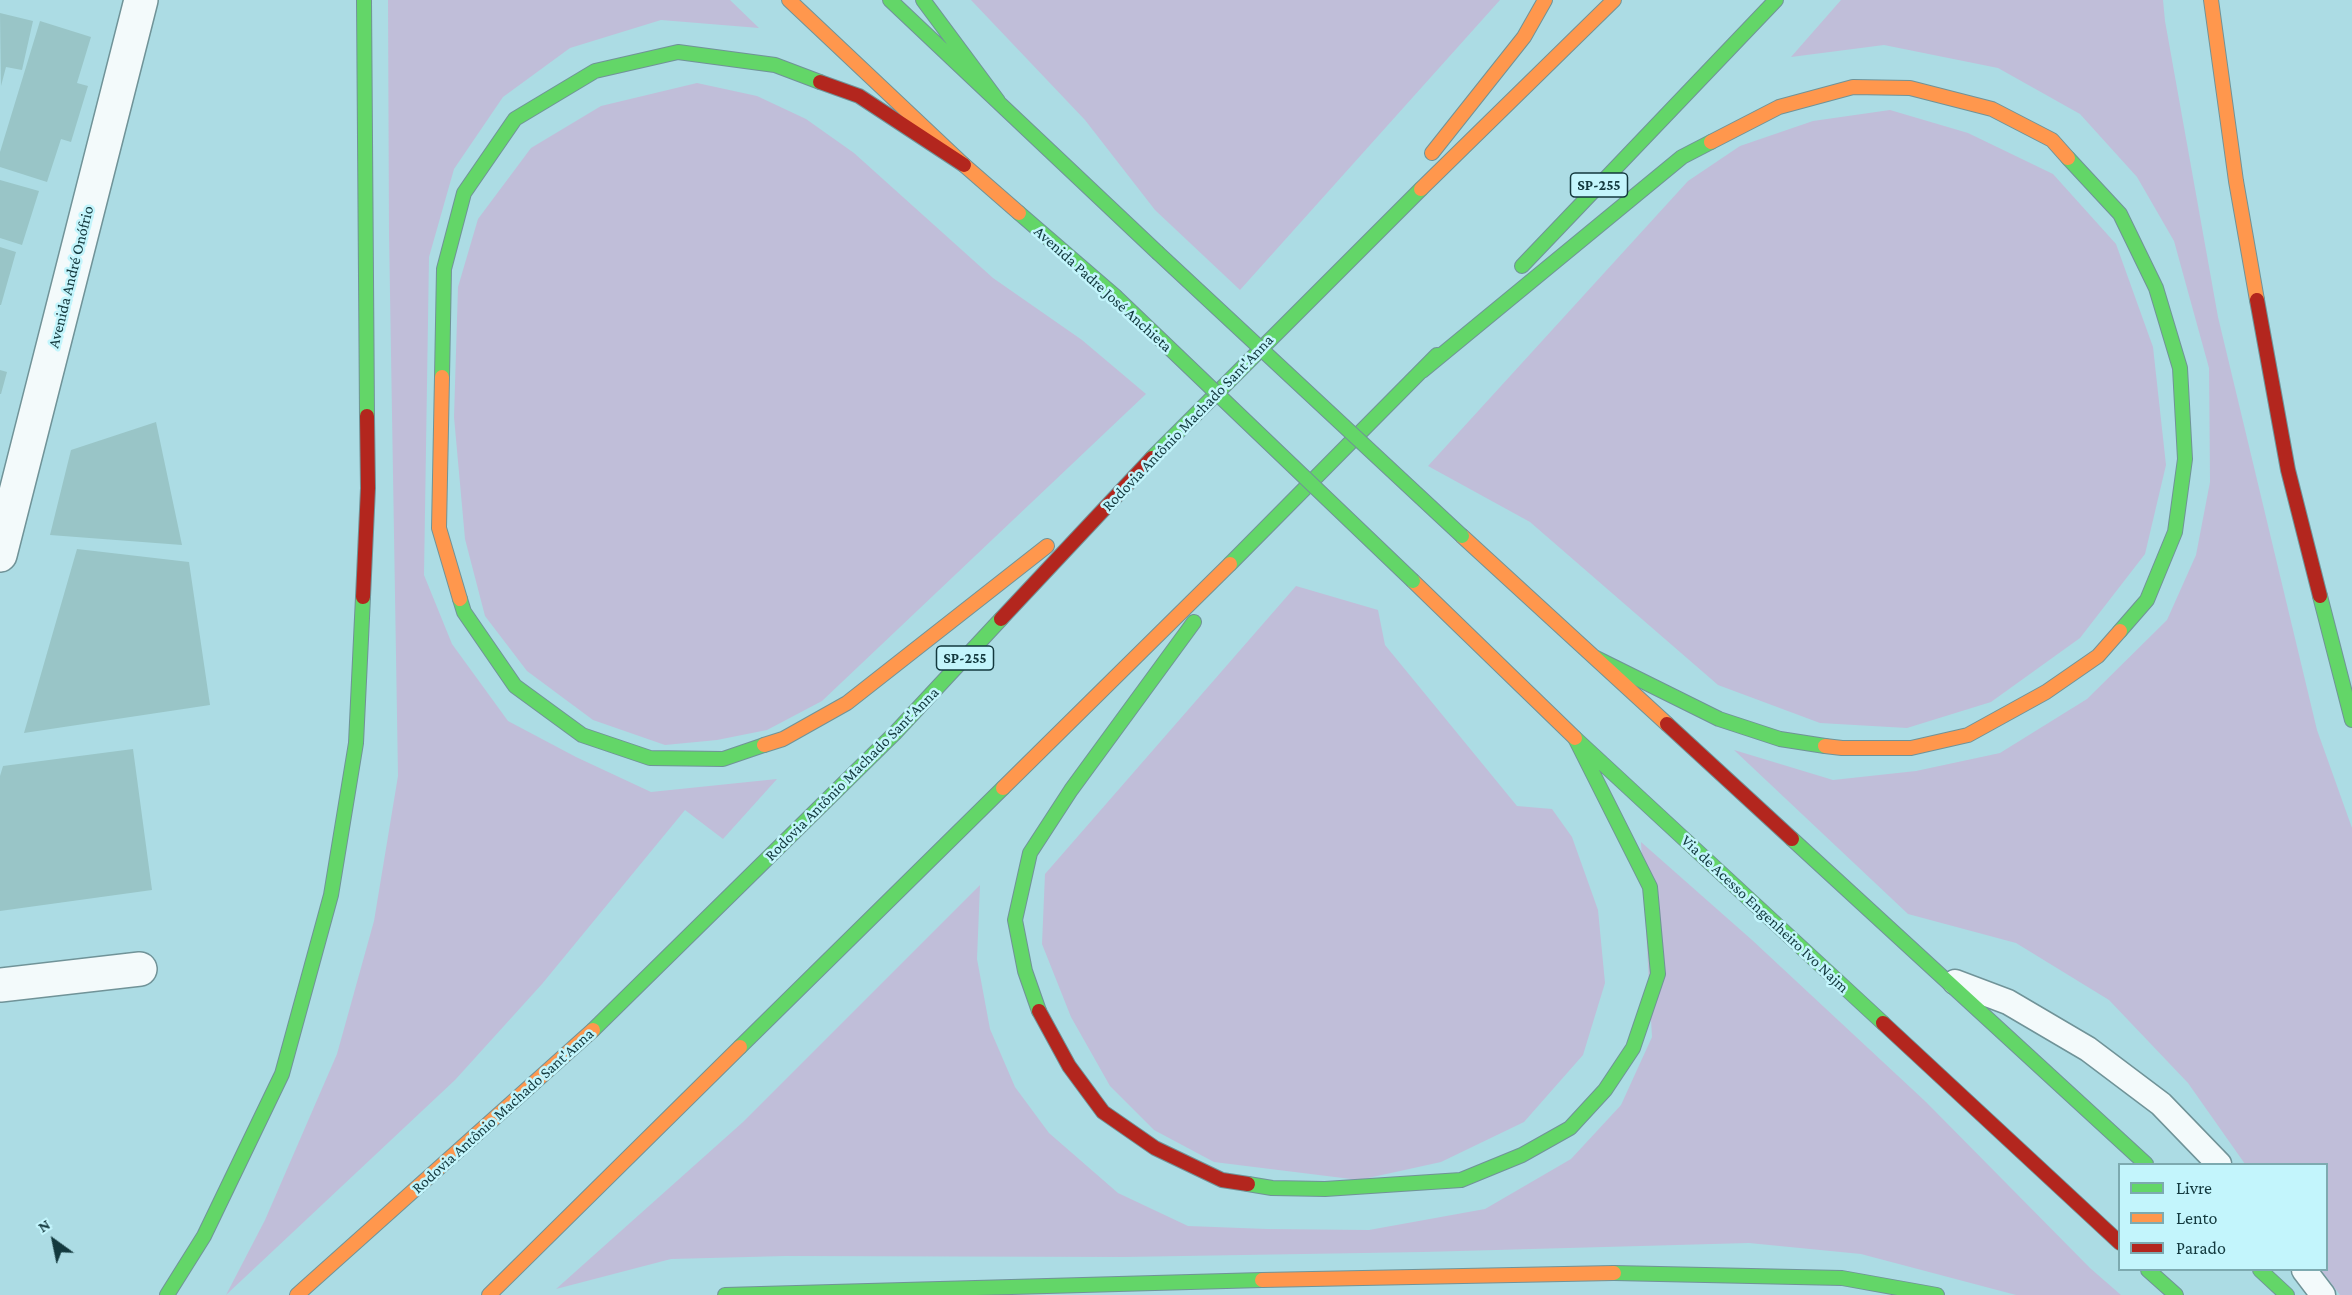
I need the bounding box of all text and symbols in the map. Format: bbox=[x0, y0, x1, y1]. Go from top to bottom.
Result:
road number: SP-255 bbox=[1570, 173, 1628, 197]
street label: Avenida André Onófrio bbox=[44, 204, 98, 350]
street label: Avenida Padre José Anchieta bbox=[1030, 222, 1176, 356]
street label: Rodovia Antônio Machado Sant'Anna bbox=[1098, 331, 1278, 515]
road number: SP-255 bbox=[936, 646, 994, 670]
street label: Rodovia Antônio Machado Sant'Anna bbox=[761, 683, 943, 865]
street label: Via de Acesso Engenheiro Ivo Najm bbox=[1677, 831, 1853, 997]
street label: Rodovia Antônio Machado Sant'Anna bbox=[408, 1024, 598, 1198]
legend bbox=[2118, 1163, 2328, 1271]
text: Livre bbox=[2176, 1178, 2212, 1198]
text: Lento bbox=[2176, 1208, 2217, 1228]
north arrow bbox=[24, 1211, 84, 1271]
text: N bbox=[35, 1215, 53, 1236]
text: Parado bbox=[2176, 1238, 2226, 1258]

